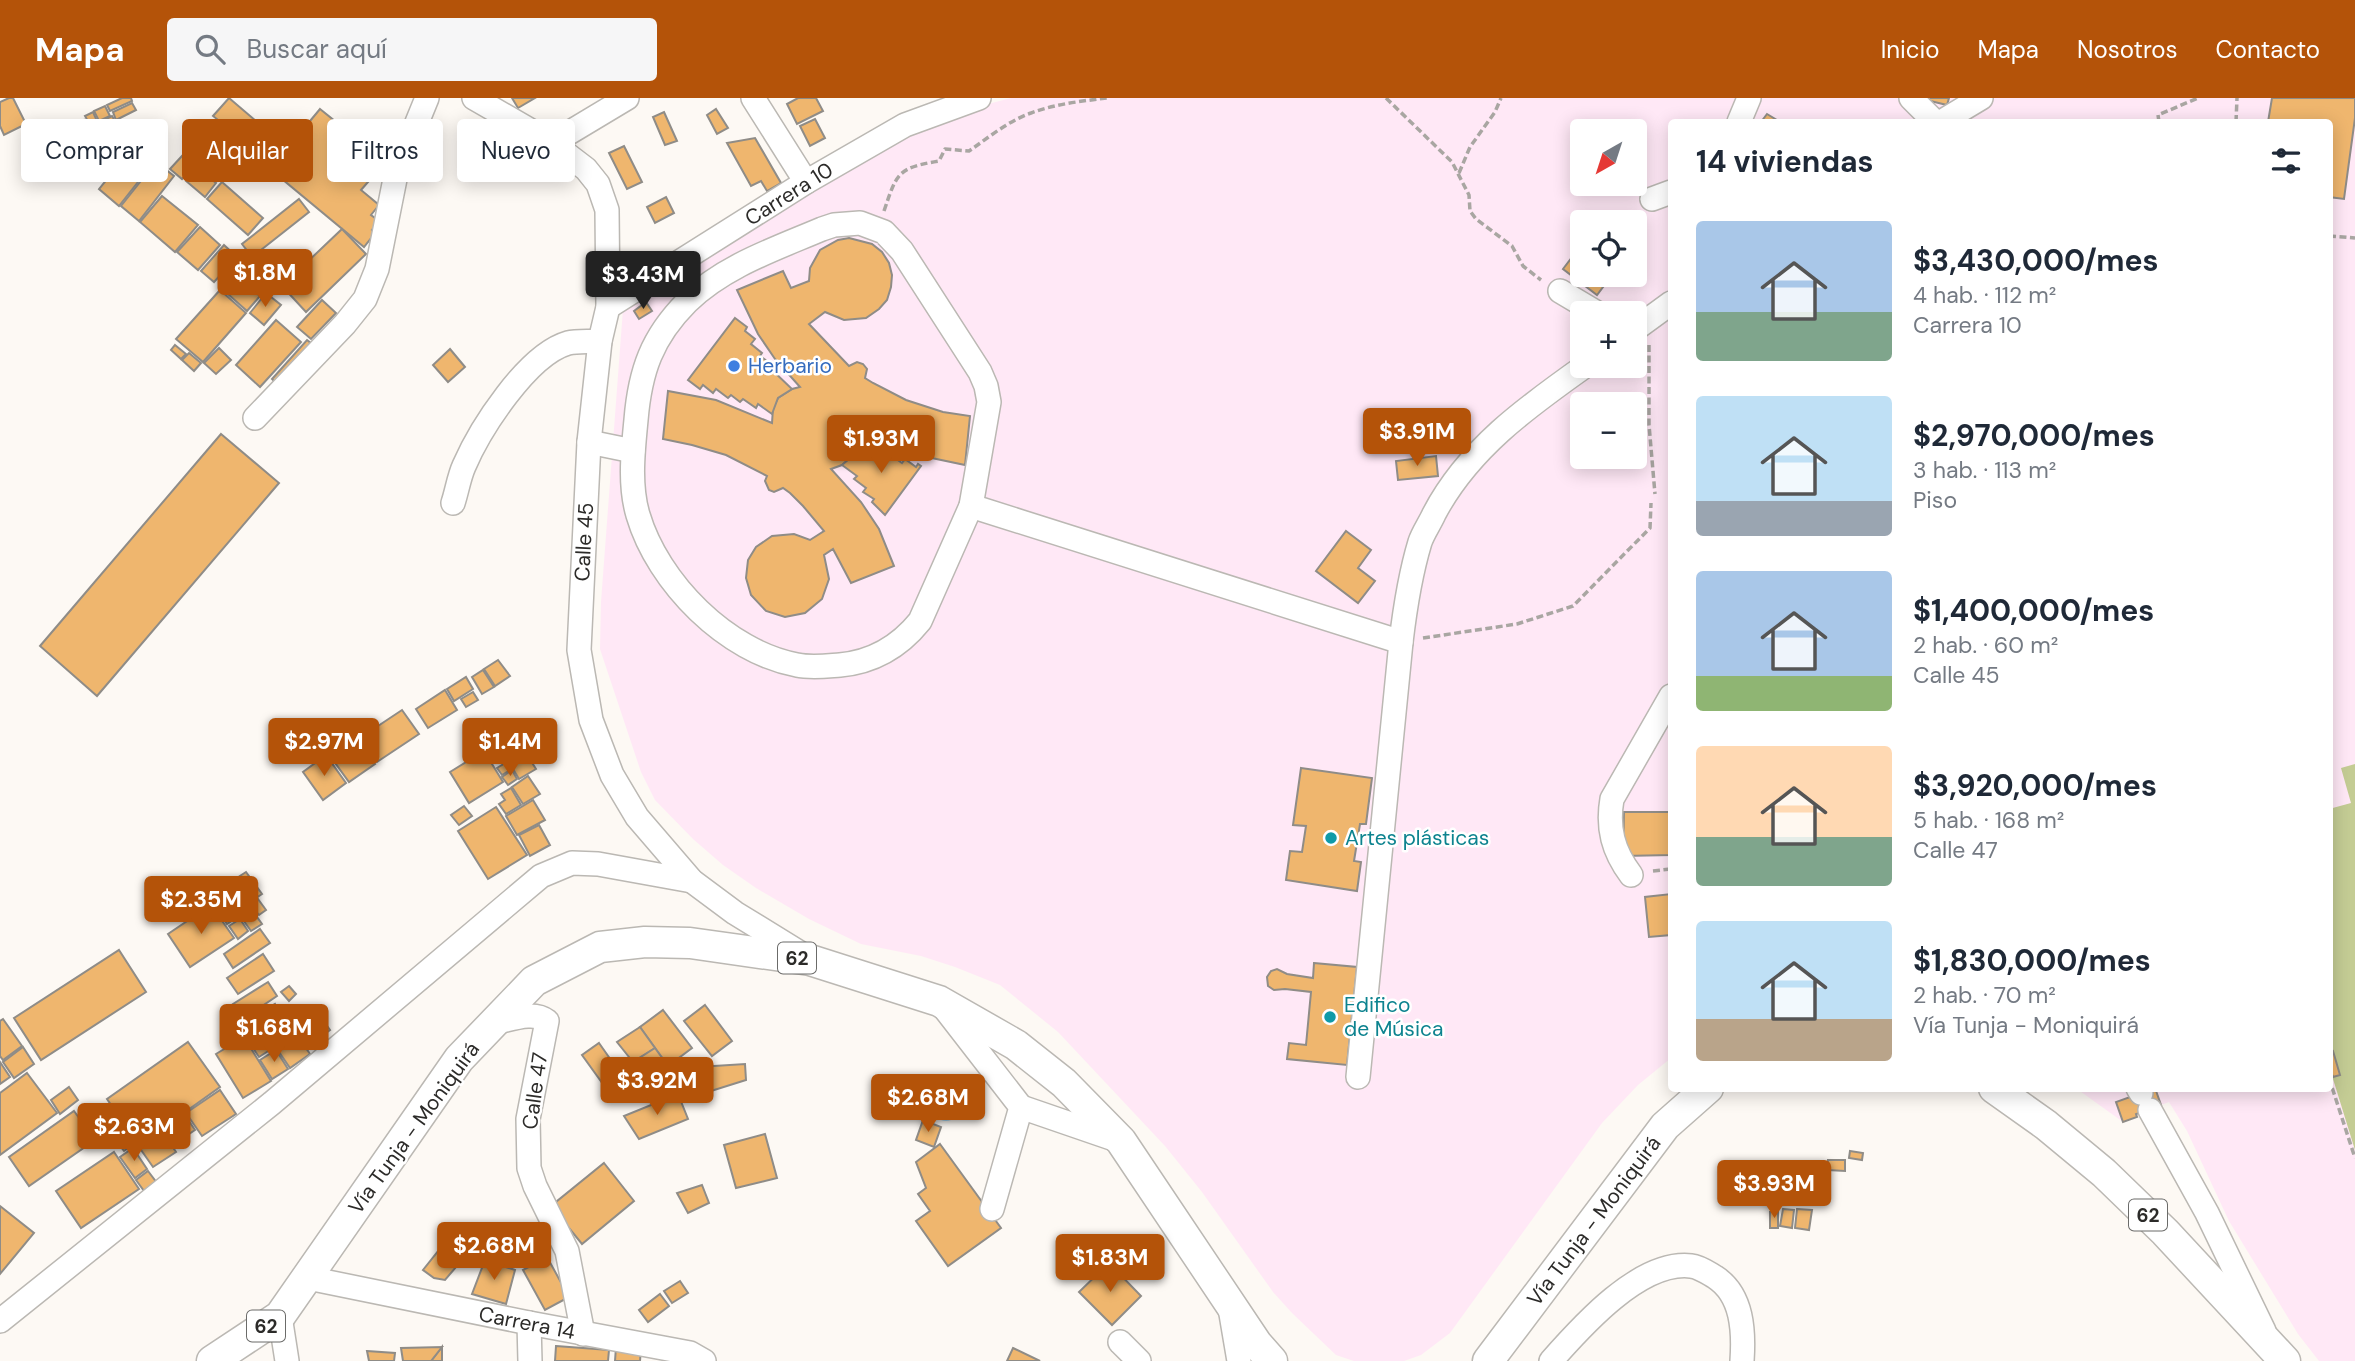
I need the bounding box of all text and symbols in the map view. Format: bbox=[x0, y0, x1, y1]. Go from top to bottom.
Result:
search box bbox=[167, 18, 657, 81]
text: Mapa bbox=[35, 28, 125, 71]
icon: search bbox=[191, 30, 229, 68]
text: Buscar aquí bbox=[247, 32, 387, 66]
text: Inicio bbox=[1881, 34, 1940, 65]
text: Mapa bbox=[1978, 34, 2039, 65]
text: Nosotros bbox=[2077, 34, 2178, 65]
text: Contacto bbox=[2216, 34, 2320, 65]
chip: Comprar bbox=[21, 119, 168, 182]
chip: Alquilar bbox=[182, 119, 313, 182]
chip: Filtros bbox=[327, 119, 443, 182]
chip: Nuevo bbox=[457, 119, 575, 182]
north arrow bbox=[1570, 119, 1647, 196]
map controls bbox=[1570, 119, 1647, 469]
text: 14 viviendas bbox=[1696, 142, 1874, 181]
icon: filters bbox=[2267, 142, 2305, 180]
street label: Carrera 10 bbox=[739, 156, 839, 232]
button: locate bbox=[1570, 210, 1647, 287]
text: $3,430,000/mes bbox=[1913, 241, 2158, 280]
icon: home bbox=[1752, 249, 1836, 333]
pin: $1.8M bbox=[216, 250, 314, 309]
pin: $3.43M bbox=[586, 252, 700, 311]
text: $1.8M bbox=[234, 257, 297, 287]
text: $3.43M bbox=[602, 259, 684, 289]
text: 4 hab. · 112 m² bbox=[1913, 280, 2056, 310]
button: + bbox=[1570, 301, 1647, 378]
text: Carrera 10 bbox=[1913, 310, 2022, 340]
place label: Herbario bbox=[748, 352, 832, 380]
marker: Herbario bbox=[726, 358, 742, 374]
button: − bbox=[1570, 392, 1647, 469]
pin: $3.91M bbox=[1360, 408, 1474, 468]
pin: $1.93M bbox=[824, 416, 938, 475]
text: $3.91M bbox=[1379, 416, 1455, 446]
text: $2,970,000/mes bbox=[1913, 416, 2155, 455]
text: $1.93M bbox=[843, 423, 919, 453]
icon: home bbox=[1752, 424, 1836, 508]
text: 3 hab. · 113 m² bbox=[1913, 455, 2056, 485]
text: Piso bbox=[1913, 485, 1957, 515]
street label: Calle 45 bbox=[568, 502, 600, 582]
text: $1,400,000/mes bbox=[1913, 591, 2154, 630]
icon: home bbox=[1752, 599, 1836, 683]
text: 2 hab. · 60 m² bbox=[1913, 630, 2058, 660]
text: Calle 45 bbox=[1913, 660, 1999, 690]
pin: $2.97M bbox=[267, 718, 381, 778]
pin: $1.4M bbox=[461, 718, 559, 778]
text: $2.97M bbox=[284, 726, 364, 756]
text: $1.4M bbox=[478, 726, 542, 756]
text: $3,920,000/mes bbox=[1913, 766, 2157, 805]
icon: home bbox=[1752, 774, 1836, 858]
text: 5 hab. · 168 m² bbox=[1913, 805, 2064, 835]
place label: Artes plásticas bbox=[1345, 824, 1489, 852]
marker: Artes plásticas bbox=[1323, 830, 1339, 846]
text: Calle 47 bbox=[1913, 835, 1998, 865]
pin: $2.35M bbox=[144, 876, 258, 936]
text: $2.35M bbox=[160, 884, 242, 914]
text: $1,830,000/mes bbox=[1913, 941, 2151, 980]
road number: 62 bbox=[778, 943, 816, 974]
icon: home bbox=[1752, 949, 1836, 1033]
text: 2 hab. · 70 m² bbox=[1913, 980, 2056, 1010]
place label: Edifico de Música bbox=[1344, 991, 1443, 1043]
pin: $1.68M bbox=[217, 1004, 331, 1064]
marker: Edifico de Música bbox=[1322, 1009, 1338, 1025]
text: Vía Tunja - Moniquirá bbox=[1913, 1010, 2139, 1040]
text: $1.68M bbox=[236, 1012, 312, 1042]
street label: Vía Tunja - Moniquirá bbox=[342, 1036, 486, 1220]
street label: Calle 47 bbox=[516, 1051, 554, 1131]
pin: $3.92M bbox=[600, 1058, 714, 1117]
text: $3.92M bbox=[617, 1065, 697, 1095]
pin: $2.68M bbox=[871, 1074, 985, 1134]
text: $2.68M bbox=[887, 1082, 969, 1112]
pin: $2.63M bbox=[77, 1104, 191, 1163]
text: $2.63M bbox=[93, 1111, 175, 1141]
street label: Vía Tunja - Moniquirá bbox=[1521, 1130, 1667, 1312]
pin: $3.93M bbox=[1717, 1160, 1831, 1220]
text: $3.93M bbox=[1733, 1168, 1815, 1198]
road number: 62 bbox=[2129, 1200, 2167, 1231]
pin: $2.68M bbox=[437, 1222, 551, 1282]
text: $2.68M bbox=[453, 1230, 535, 1260]
pin: $1.83M bbox=[1053, 1234, 1167, 1294]
text: $1.83M bbox=[1072, 1242, 1148, 1272]
street label: Carrera 14 bbox=[476, 1300, 578, 1346]
road number: 62 bbox=[247, 1310, 285, 1342]

